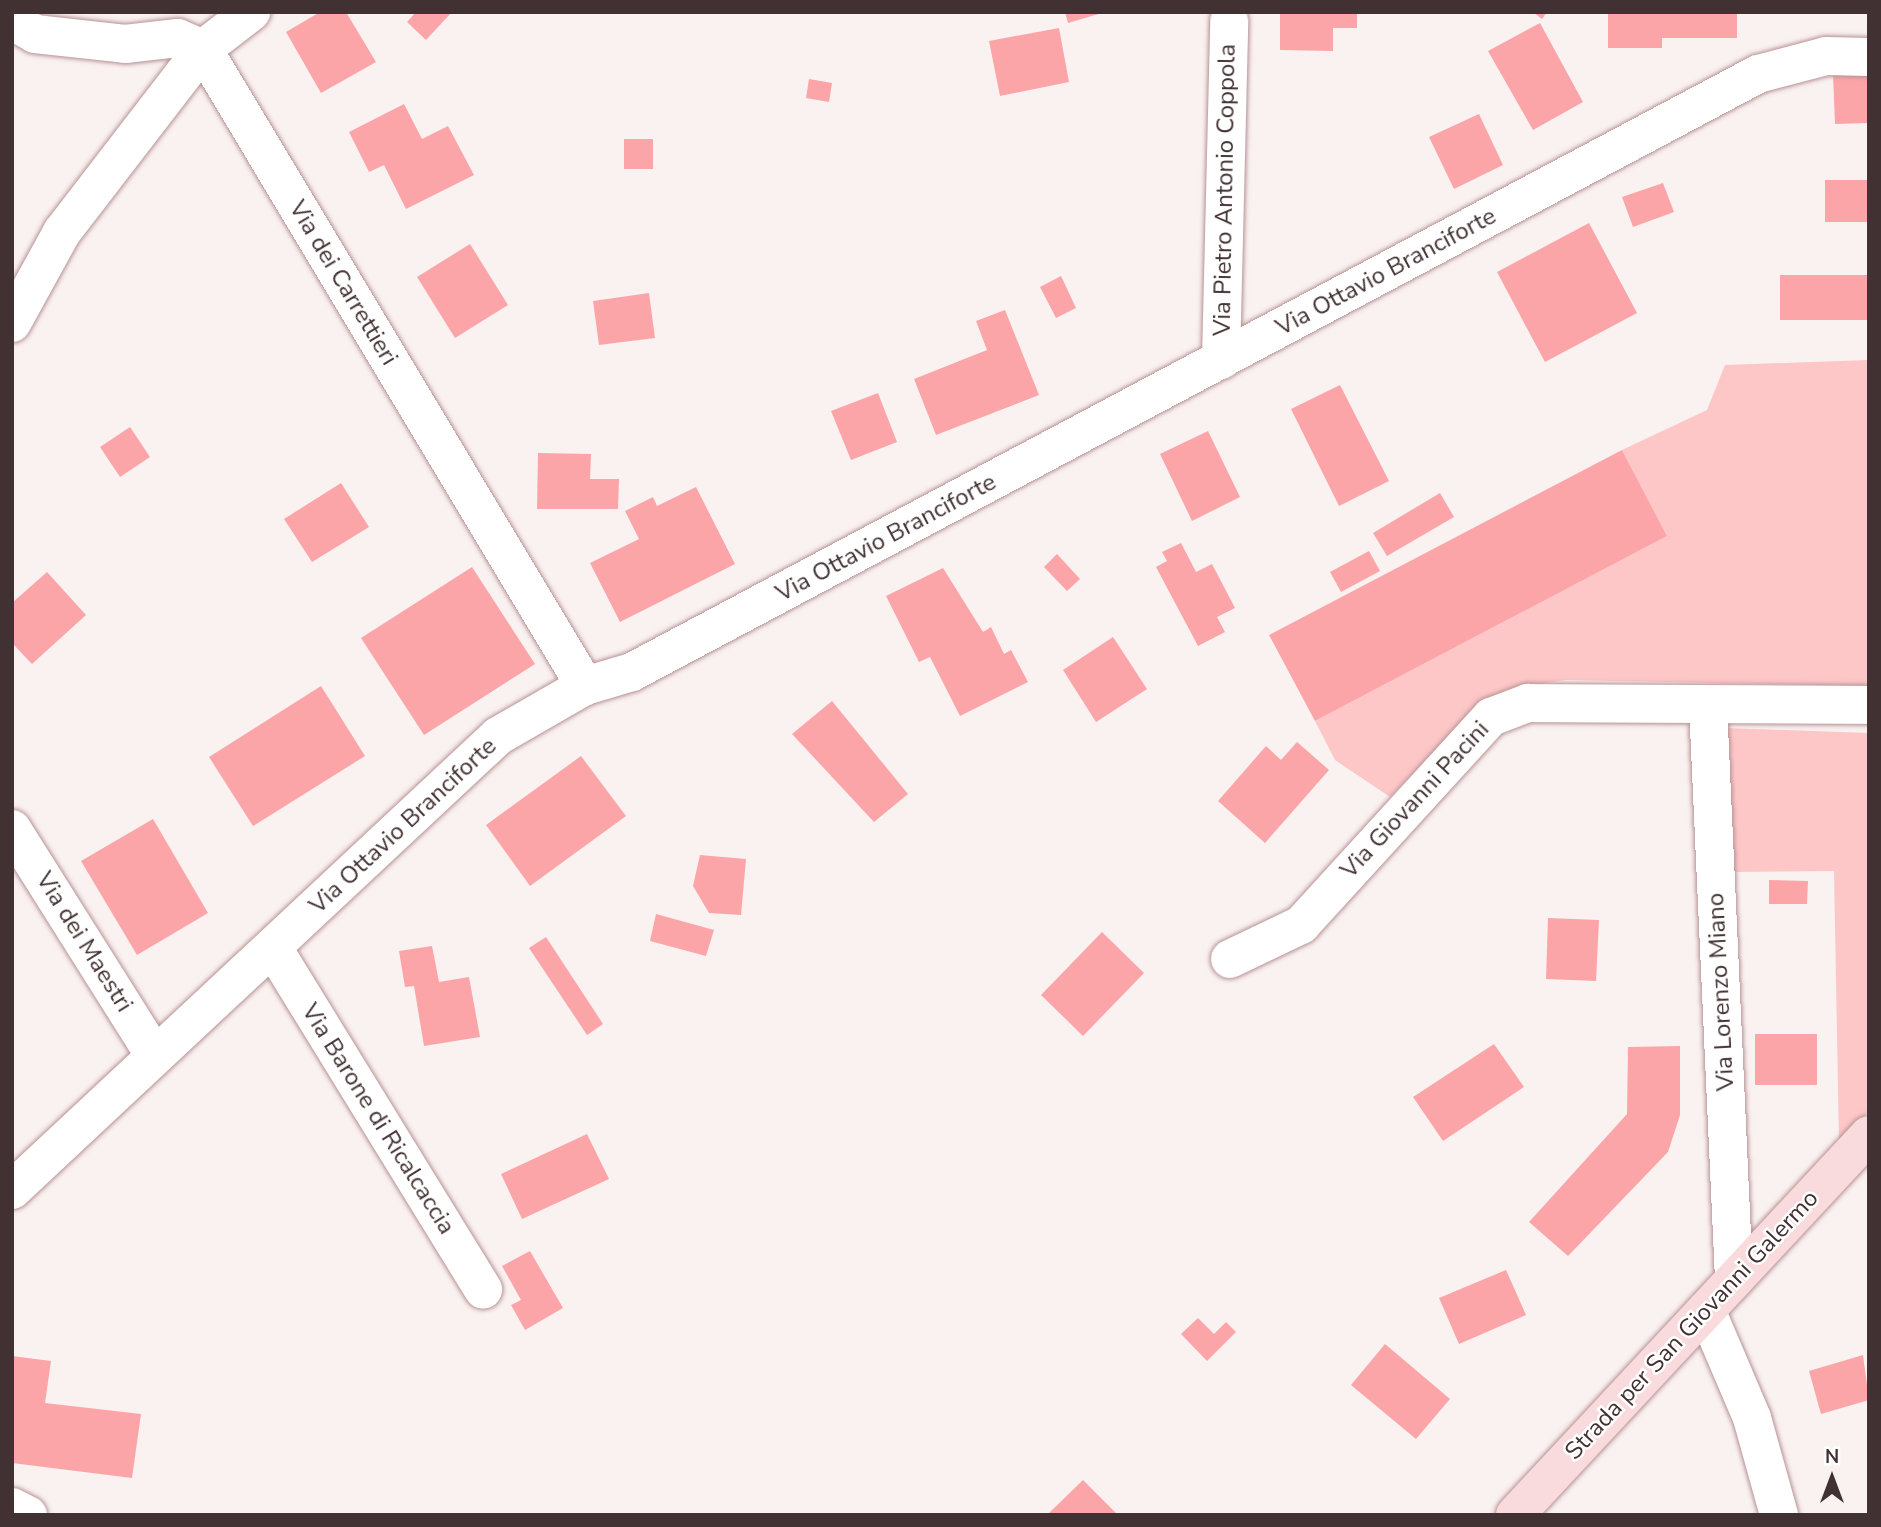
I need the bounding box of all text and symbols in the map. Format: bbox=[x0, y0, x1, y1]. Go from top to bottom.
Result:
street label: Via Pietro Antonio Coppola bbox=[1208, 44, 1242, 336]
street label: Via dei Carrettieri bbox=[283, 196, 403, 370]
street label: Via Ottavio Branciforte bbox=[1271, 202, 1501, 342]
street label: Via Ottavio Branciforte bbox=[771, 468, 1001, 608]
street label: Via Giovanni Pacini bbox=[1335, 716, 1495, 884]
street label: Via Ottavio Branciforte bbox=[304, 732, 502, 920]
street label: Via dei Maestri bbox=[30, 867, 138, 1017]
street label: Via Lorenzo Miano bbox=[1701, 892, 1741, 1092]
street label: Via Barone di Ricalcaccia bbox=[295, 998, 461, 1240]
street label: Strada per San Giovanni Galermo bbox=[1559, 1184, 1825, 1466]
north arrow bbox=[1797, 1443, 1867, 1513]
text: N bbox=[1825, 1444, 1839, 1470]

